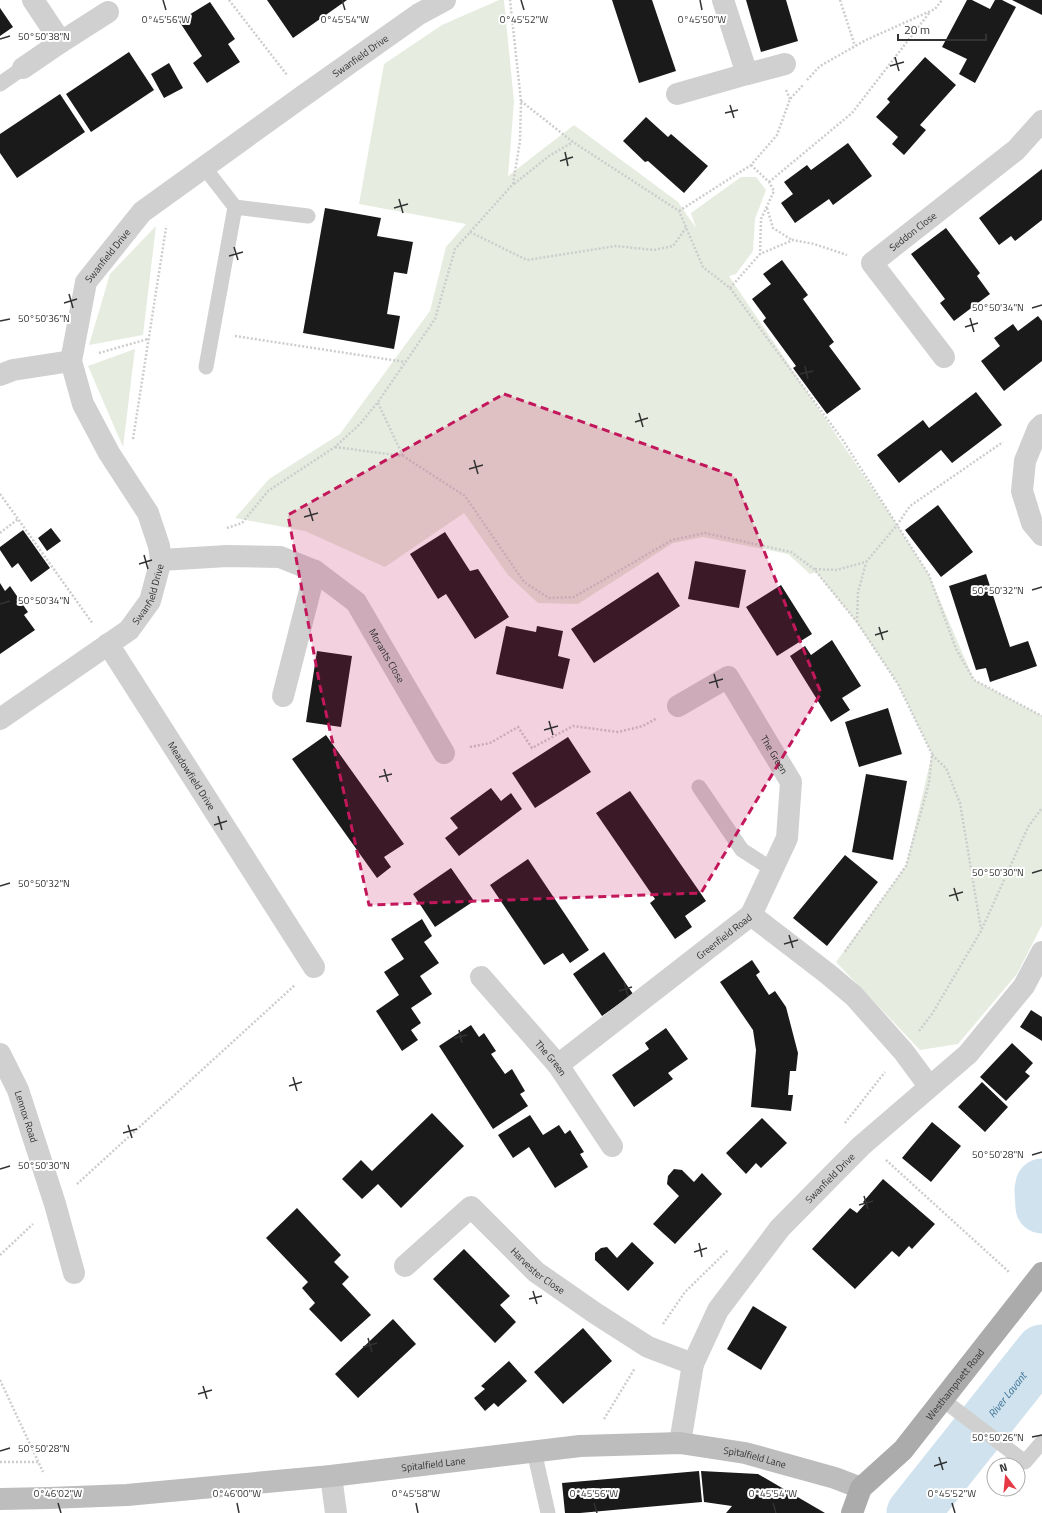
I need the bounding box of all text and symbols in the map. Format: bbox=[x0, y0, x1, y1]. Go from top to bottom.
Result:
text: 0°45'56"W bbox=[142, 12, 190, 27]
text: 0°45'54"W bbox=[321, 12, 369, 27]
text: 0°45'52"W bbox=[500, 12, 548, 27]
text: 0°45'50"W bbox=[678, 12, 726, 27]
scale bar bbox=[898, 16, 986, 42]
text: 20 m bbox=[904, 20, 930, 39]
text: 50°50'38"N bbox=[18, 29, 70, 44]
street label: Swanfield Drive bbox=[329, 31, 392, 81]
street label: Seddon Close bbox=[886, 208, 940, 255]
street label: Swanfield Drive bbox=[81, 225, 134, 286]
text: 50°50'34"N bbox=[972, 300, 1024, 315]
text: 50°50'36"N bbox=[18, 311, 70, 326]
street label: Swanfield Drive bbox=[128, 562, 168, 628]
text: 50°50'32"N bbox=[972, 583, 1024, 598]
text: 50°50'34"N bbox=[18, 593, 70, 608]
street label: Morants Close bbox=[365, 626, 408, 686]
street label: The Green bbox=[756, 732, 791, 777]
street label: Meadowfield Drive bbox=[164, 738, 219, 813]
text: 50°50'30"N bbox=[972, 865, 1024, 880]
text: 50°50'32"N bbox=[18, 876, 70, 891]
street label: Greenfield Road bbox=[693, 910, 755, 963]
street label: The Green bbox=[531, 1037, 570, 1079]
street label: Lennox Road bbox=[11, 1088, 42, 1145]
text: 50°50'28"N bbox=[972, 1147, 1024, 1162]
street label: Swanfield Drive bbox=[802, 1149, 858, 1207]
text: 50°50'30"N bbox=[18, 1158, 70, 1173]
street label: Harvester Close bbox=[507, 1244, 568, 1298]
street label: Westhampnett Road bbox=[922, 1345, 988, 1423]
water label: River Lavant bbox=[984, 1368, 1031, 1421]
text: 50°50'26"N bbox=[972, 1430, 1024, 1445]
text: 50°50'28"N bbox=[18, 1441, 70, 1456]
street label: Spitalfield Lane bbox=[722, 1443, 788, 1472]
street label: Spitalfield Lane bbox=[401, 1453, 466, 1475]
north arrow bbox=[986, 1457, 1026, 1497]
text: N bbox=[997, 1459, 1009, 1476]
text: 0°46'02"W bbox=[34, 1486, 82, 1501]
text: 0°46'00"W bbox=[213, 1486, 261, 1501]
text: 0°45'58"W bbox=[392, 1486, 440, 1501]
text: 0°45'56"W bbox=[570, 1486, 618, 1501]
text: 0°45'54"W bbox=[749, 1486, 797, 1501]
text: 0°45'52"W bbox=[928, 1486, 976, 1501]

